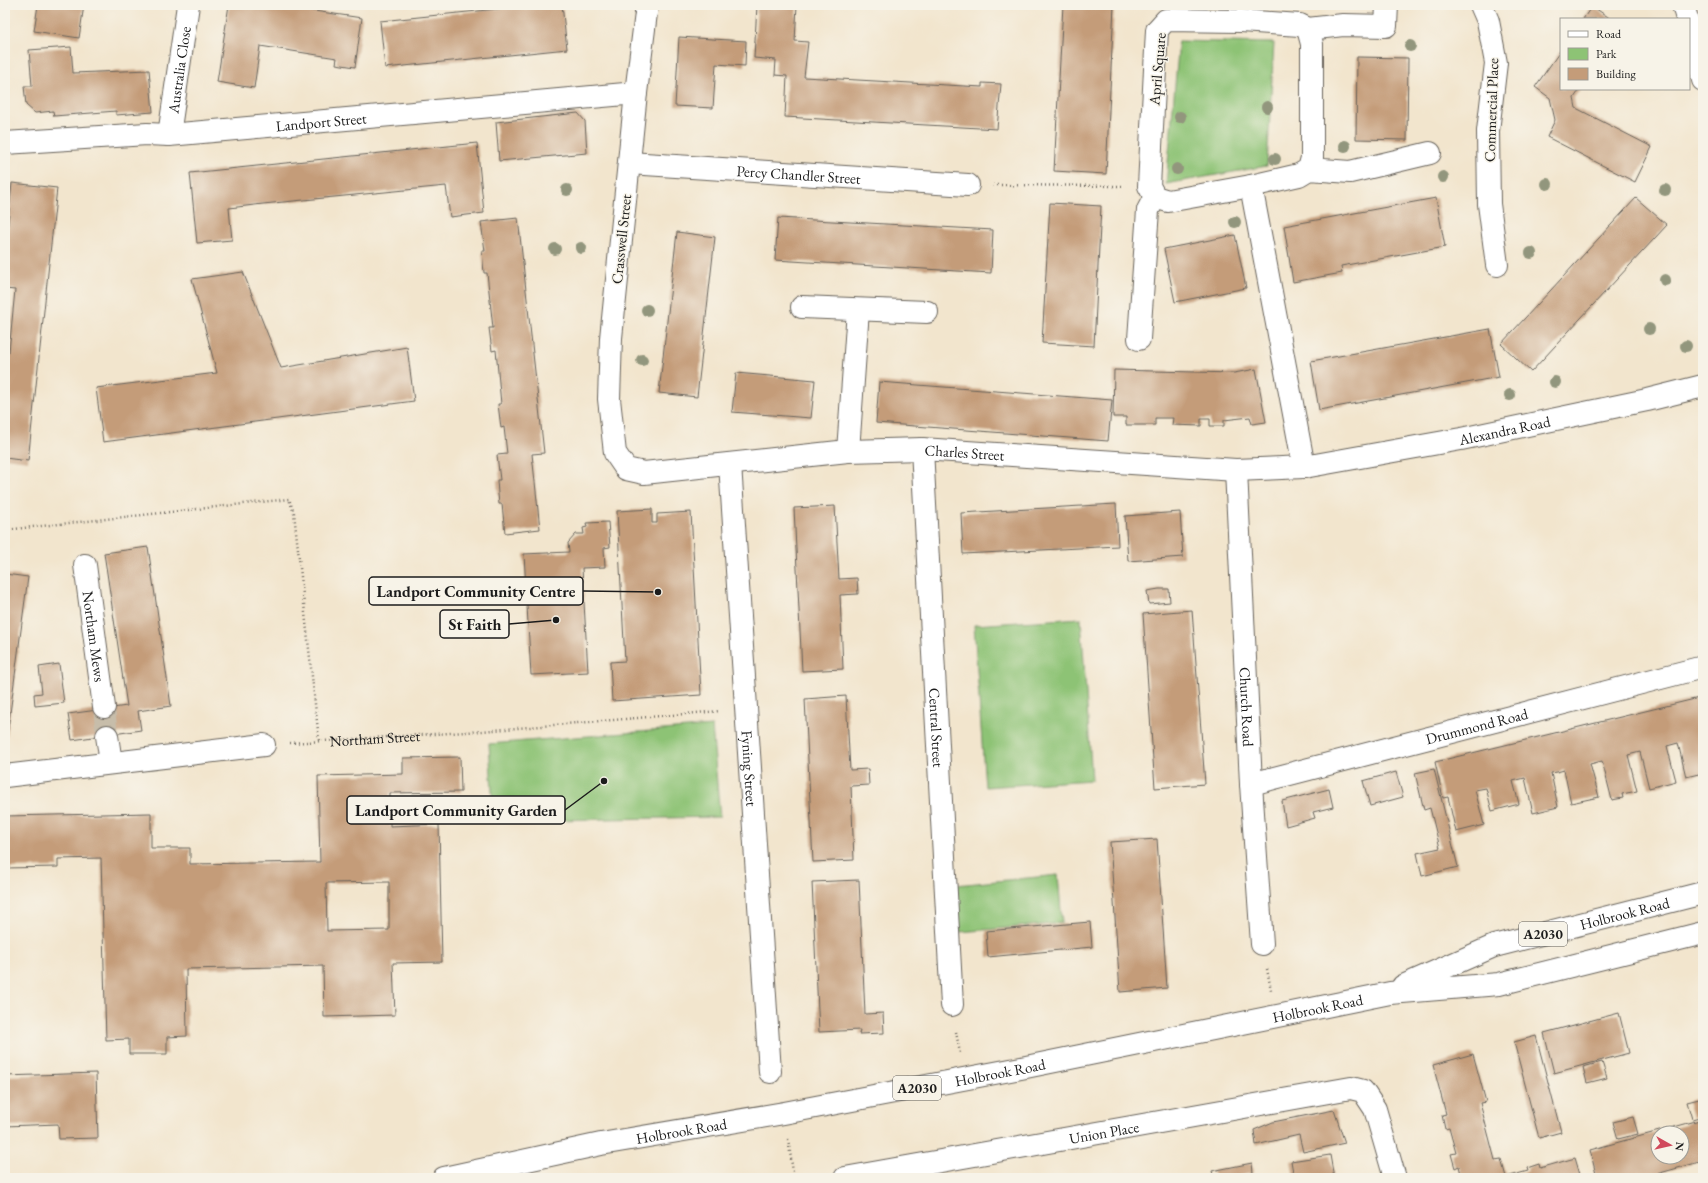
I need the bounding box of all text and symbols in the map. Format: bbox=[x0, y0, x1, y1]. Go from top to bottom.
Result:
legend bbox=[1560, 18, 1690, 90]
street label: Australia Close bbox=[163, 25, 194, 115]
text: Road bbox=[1596, 26, 1622, 42]
street label: April Square bbox=[1144, 32, 1170, 107]
text: Park bbox=[1596, 46, 1617, 62]
street label: Commercial Place bbox=[1480, 57, 1502, 162]
text: Building bbox=[1596, 66, 1637, 82]
street label: Landport Street bbox=[275, 108, 368, 135]
street label: Percy Chandler Street bbox=[736, 161, 862, 188]
street label: Crasswell Street bbox=[607, 193, 635, 285]
street label: Alexandra Road bbox=[1456, 411, 1552, 449]
street label: Charles Street bbox=[924, 440, 1005, 464]
callout: Landport Community Centre bbox=[369, 577, 583, 605]
text: Landport Community Centre bbox=[377, 581, 576, 602]
street label: Northam Mews bbox=[79, 590, 110, 683]
callout: St Faith bbox=[440, 610, 509, 638]
text: St Faith bbox=[449, 614, 501, 635]
street label: Church Road bbox=[1236, 667, 1259, 747]
street label: Central Street bbox=[925, 687, 949, 768]
street label: Drummond Road bbox=[1423, 703, 1530, 748]
street label: Northam Street bbox=[329, 725, 421, 750]
street label: Fyning Street bbox=[738, 730, 762, 807]
callout: Landport Community Garden bbox=[347, 796, 565, 824]
text: Landport Community Garden bbox=[355, 800, 557, 821]
street label: Holbrook Road bbox=[1578, 892, 1672, 933]
road number: A2030 bbox=[1519, 922, 1567, 946]
street label: Holbrook Road bbox=[1271, 989, 1365, 1026]
street label: Holbrook Road bbox=[953, 1054, 1047, 1090]
road number: A2030 bbox=[893, 1076, 941, 1100]
street label: Holbrook Road bbox=[634, 1113, 728, 1147]
street label: Union Place bbox=[1068, 1116, 1141, 1147]
north arrow bbox=[1650, 1125, 1690, 1165]
text: N bbox=[1672, 1141, 1687, 1152]

